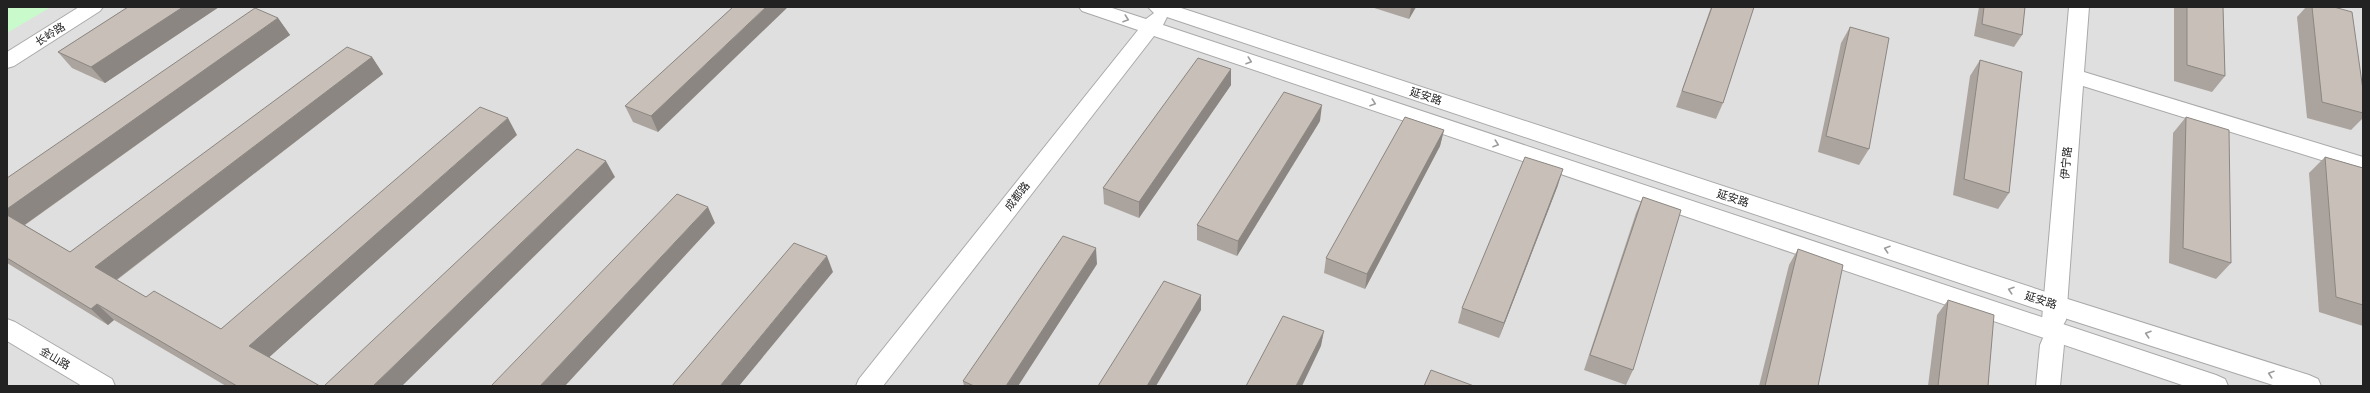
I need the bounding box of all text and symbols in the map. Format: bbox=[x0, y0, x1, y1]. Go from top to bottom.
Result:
one-way arrow bbox=[1123, 15, 1130, 23]
street label: 长岭路 bbox=[32, 19, 68, 50]
one-way arrow bbox=[1246, 56, 1253, 65]
street label: 延安路 bbox=[1408, 84, 1444, 109]
one-way arrow bbox=[1369, 98, 1376, 106]
one-way arrow bbox=[1492, 140, 1499, 148]
street label: 伊宁路 bbox=[2058, 146, 2075, 180]
street label: 成都路 bbox=[1001, 179, 1033, 214]
street label: 延安路 bbox=[1715, 186, 1751, 211]
one-way arrow bbox=[1884, 245, 1891, 254]
one-way arrow bbox=[2007, 286, 2014, 295]
street label: 延安路 bbox=[2023, 288, 2059, 313]
one-way arrow bbox=[2144, 330, 2151, 339]
street label: 金山路 bbox=[37, 344, 73, 373]
one-way arrow bbox=[2268, 370, 2275, 379]

